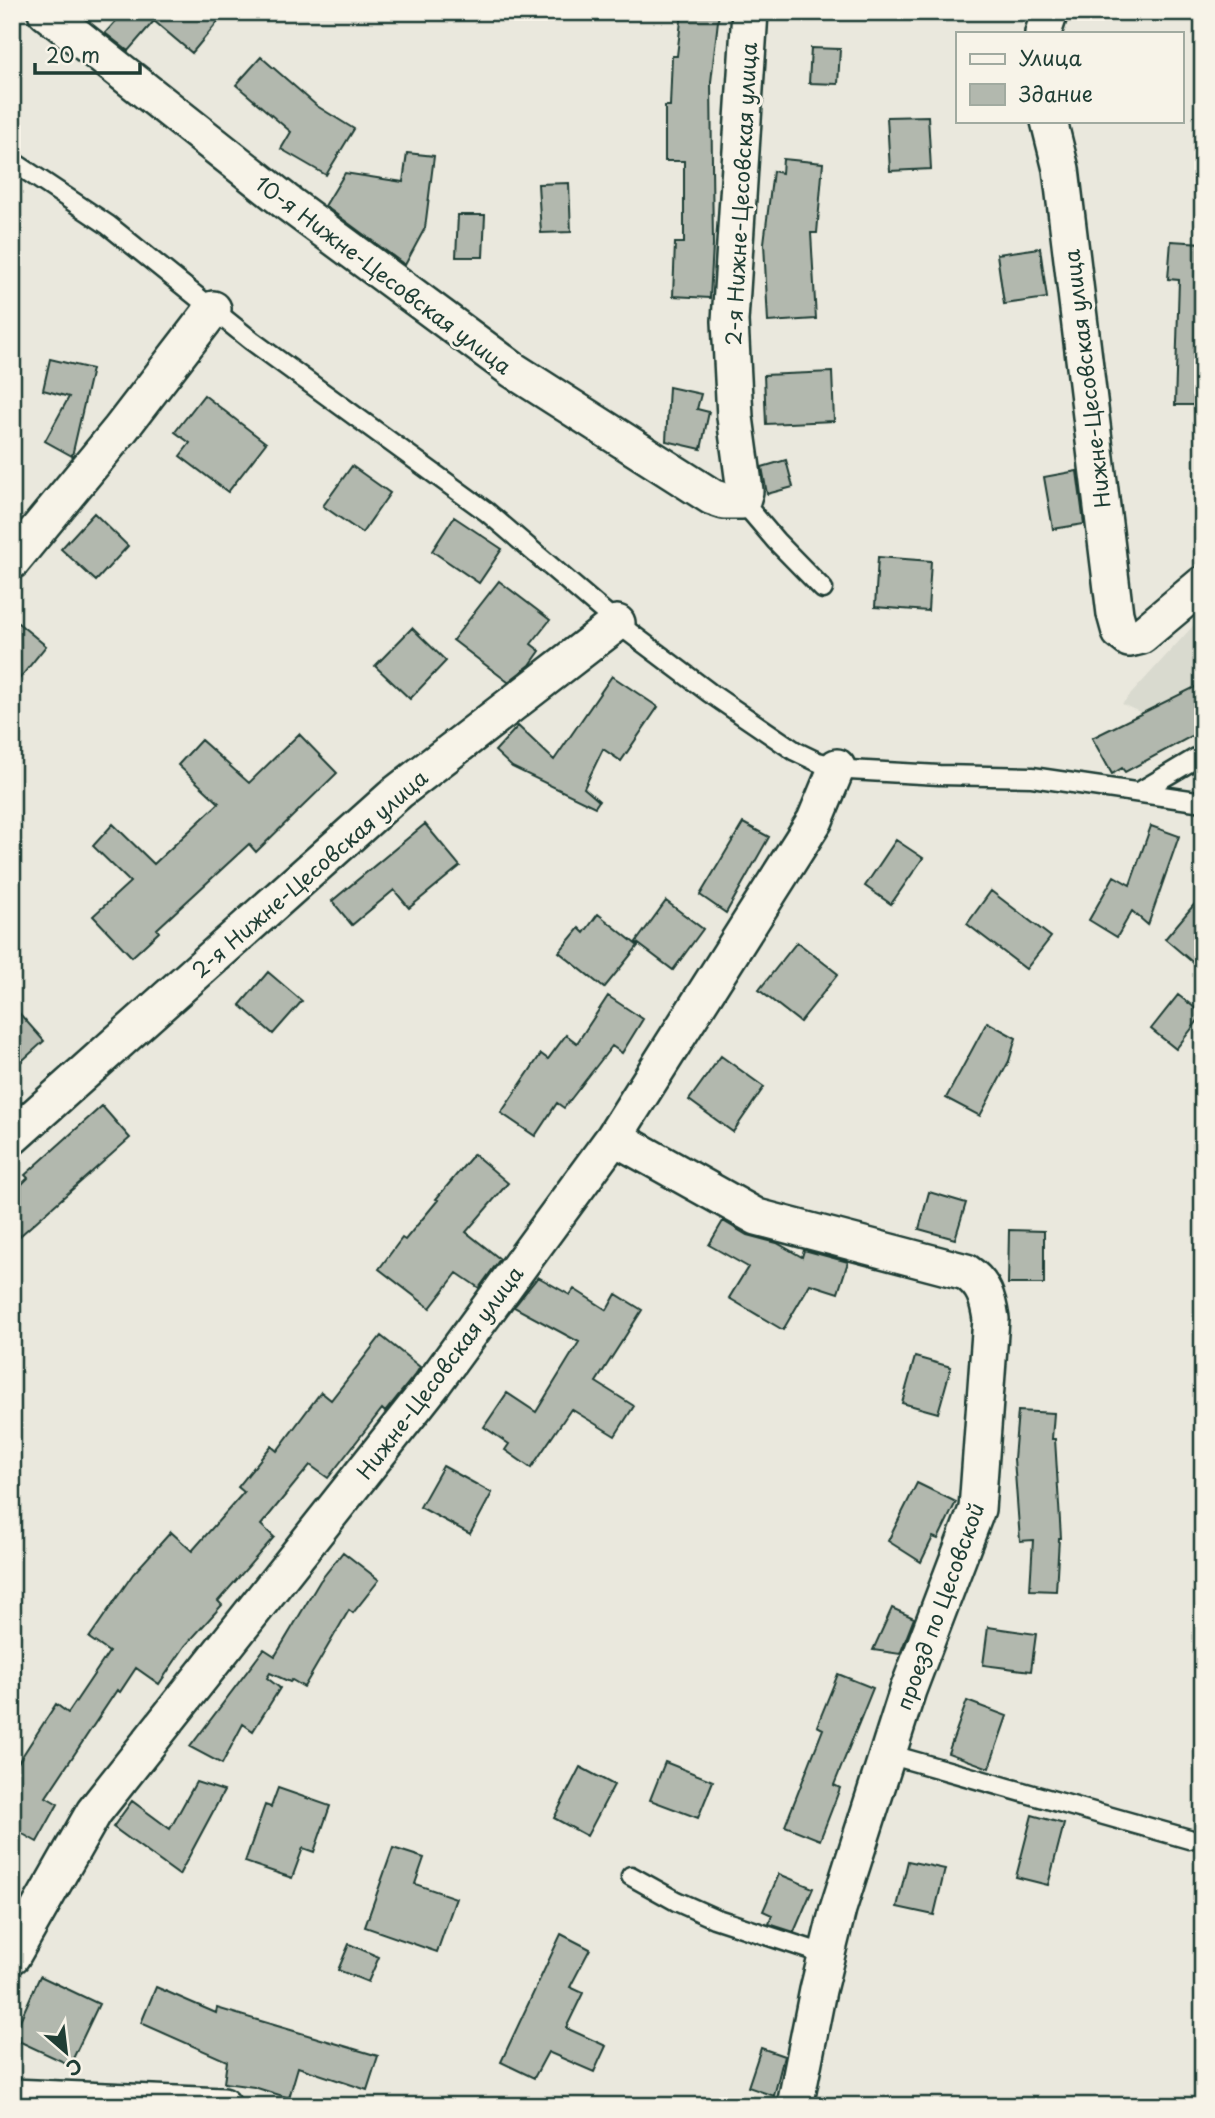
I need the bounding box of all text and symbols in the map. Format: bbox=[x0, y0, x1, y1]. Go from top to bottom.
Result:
scale bar bbox=[35, 32, 140, 76]
legend bbox=[956, 32, 1184, 122]
text: 20 m bbox=[46, 38, 100, 70]
street label: 2-я Нижне-Цесовская улица bbox=[716, 41, 764, 346]
text: Улица bbox=[1019, 41, 1082, 73]
text: Здание bbox=[1019, 77, 1093, 109]
street label: 10-я Нижне-Цесовская улица bbox=[249, 167, 520, 382]
street label: Нижне-Цесовская улица bbox=[1054, 247, 1118, 510]
street label: 2-я Нижне-Цесовская улица bbox=[184, 761, 435, 985]
street label: Нижне-Цесовская улица bbox=[348, 1258, 531, 1486]
street label: проезд по Цесовской bbox=[887, 1498, 991, 1714]
north arrow bbox=[32, 2016, 102, 2086]
text: С bbox=[62, 2052, 87, 2084]

